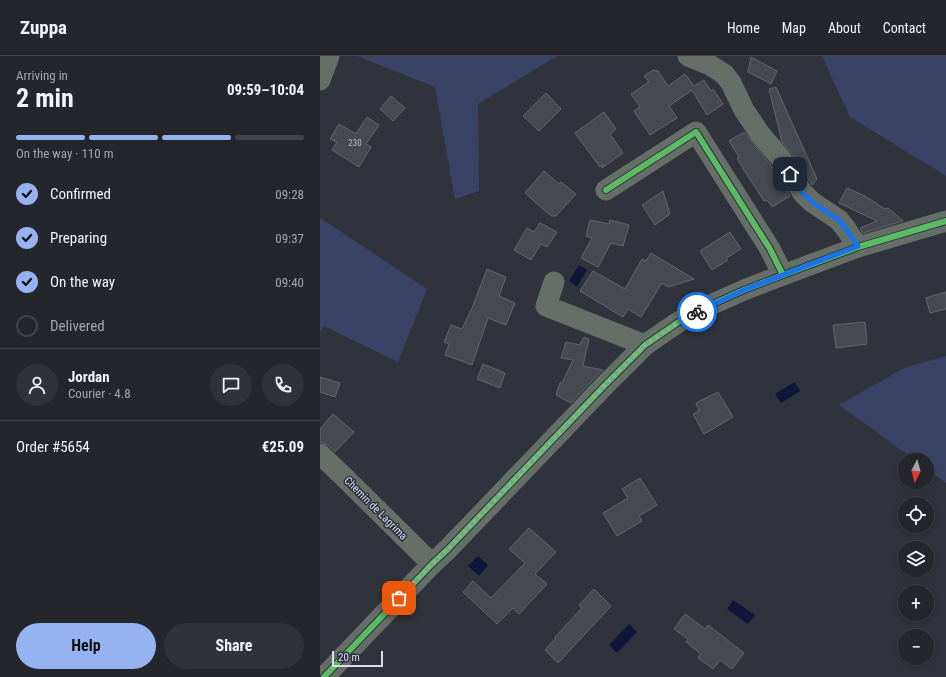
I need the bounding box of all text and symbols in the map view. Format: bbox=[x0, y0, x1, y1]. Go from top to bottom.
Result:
text: Zuppa bbox=[20, 16, 67, 39]
text: Home bbox=[727, 20, 760, 36]
text: Map bbox=[782, 20, 806, 36]
text: About bbox=[828, 20, 861, 36]
text: Contact bbox=[883, 20, 926, 36]
text: Arriving in bbox=[16, 68, 68, 83]
text: 09:59–10:04 bbox=[227, 81, 304, 99]
text: 2 min bbox=[16, 83, 74, 113]
house number: 230 bbox=[348, 138, 362, 148]
text: On the way · 110 m bbox=[16, 146, 113, 161]
pin bbox=[773, 157, 807, 191]
icon: home bbox=[779, 163, 801, 185]
icon: check bbox=[16, 183, 38, 205]
text: Confirmed bbox=[50, 185, 111, 203]
text: 09:28 bbox=[275, 187, 304, 202]
icon: check bbox=[16, 227, 38, 249]
text: Preparing bbox=[50, 229, 107, 247]
text: 09:37 bbox=[275, 231, 304, 246]
icon: check bbox=[16, 271, 38, 293]
text: On the way bbox=[50, 273, 115, 291]
text: 09:40 bbox=[275, 275, 304, 290]
courier bbox=[677, 292, 717, 332]
icon: bike bbox=[686, 301, 708, 323]
text: Delivered bbox=[50, 317, 105, 335]
button: person bbox=[16, 364, 58, 406]
button: chat bbox=[210, 364, 252, 406]
button: phone bbox=[262, 364, 304, 406]
text: Jordan bbox=[68, 368, 110, 386]
text: Courier · 4.8 bbox=[68, 386, 131, 401]
text: Order #5654 bbox=[16, 438, 90, 456]
text: €25.09 bbox=[262, 438, 304, 456]
north arrow bbox=[898, 453, 934, 489]
map controls bbox=[898, 453, 934, 665]
street label: Chemin de Lagrima bbox=[341, 474, 410, 543]
button: locate bbox=[898, 497, 934, 533]
button: layers bbox=[898, 541, 934, 577]
pin bbox=[382, 581, 416, 615]
button: + bbox=[898, 585, 934, 621]
icon: bag bbox=[388, 587, 410, 609]
button: Help bbox=[16, 623, 156, 669]
button: Share bbox=[164, 623, 304, 669]
button: − bbox=[898, 629, 934, 665]
scale bar bbox=[332, 649, 383, 668]
text: 20 m bbox=[338, 651, 360, 664]

